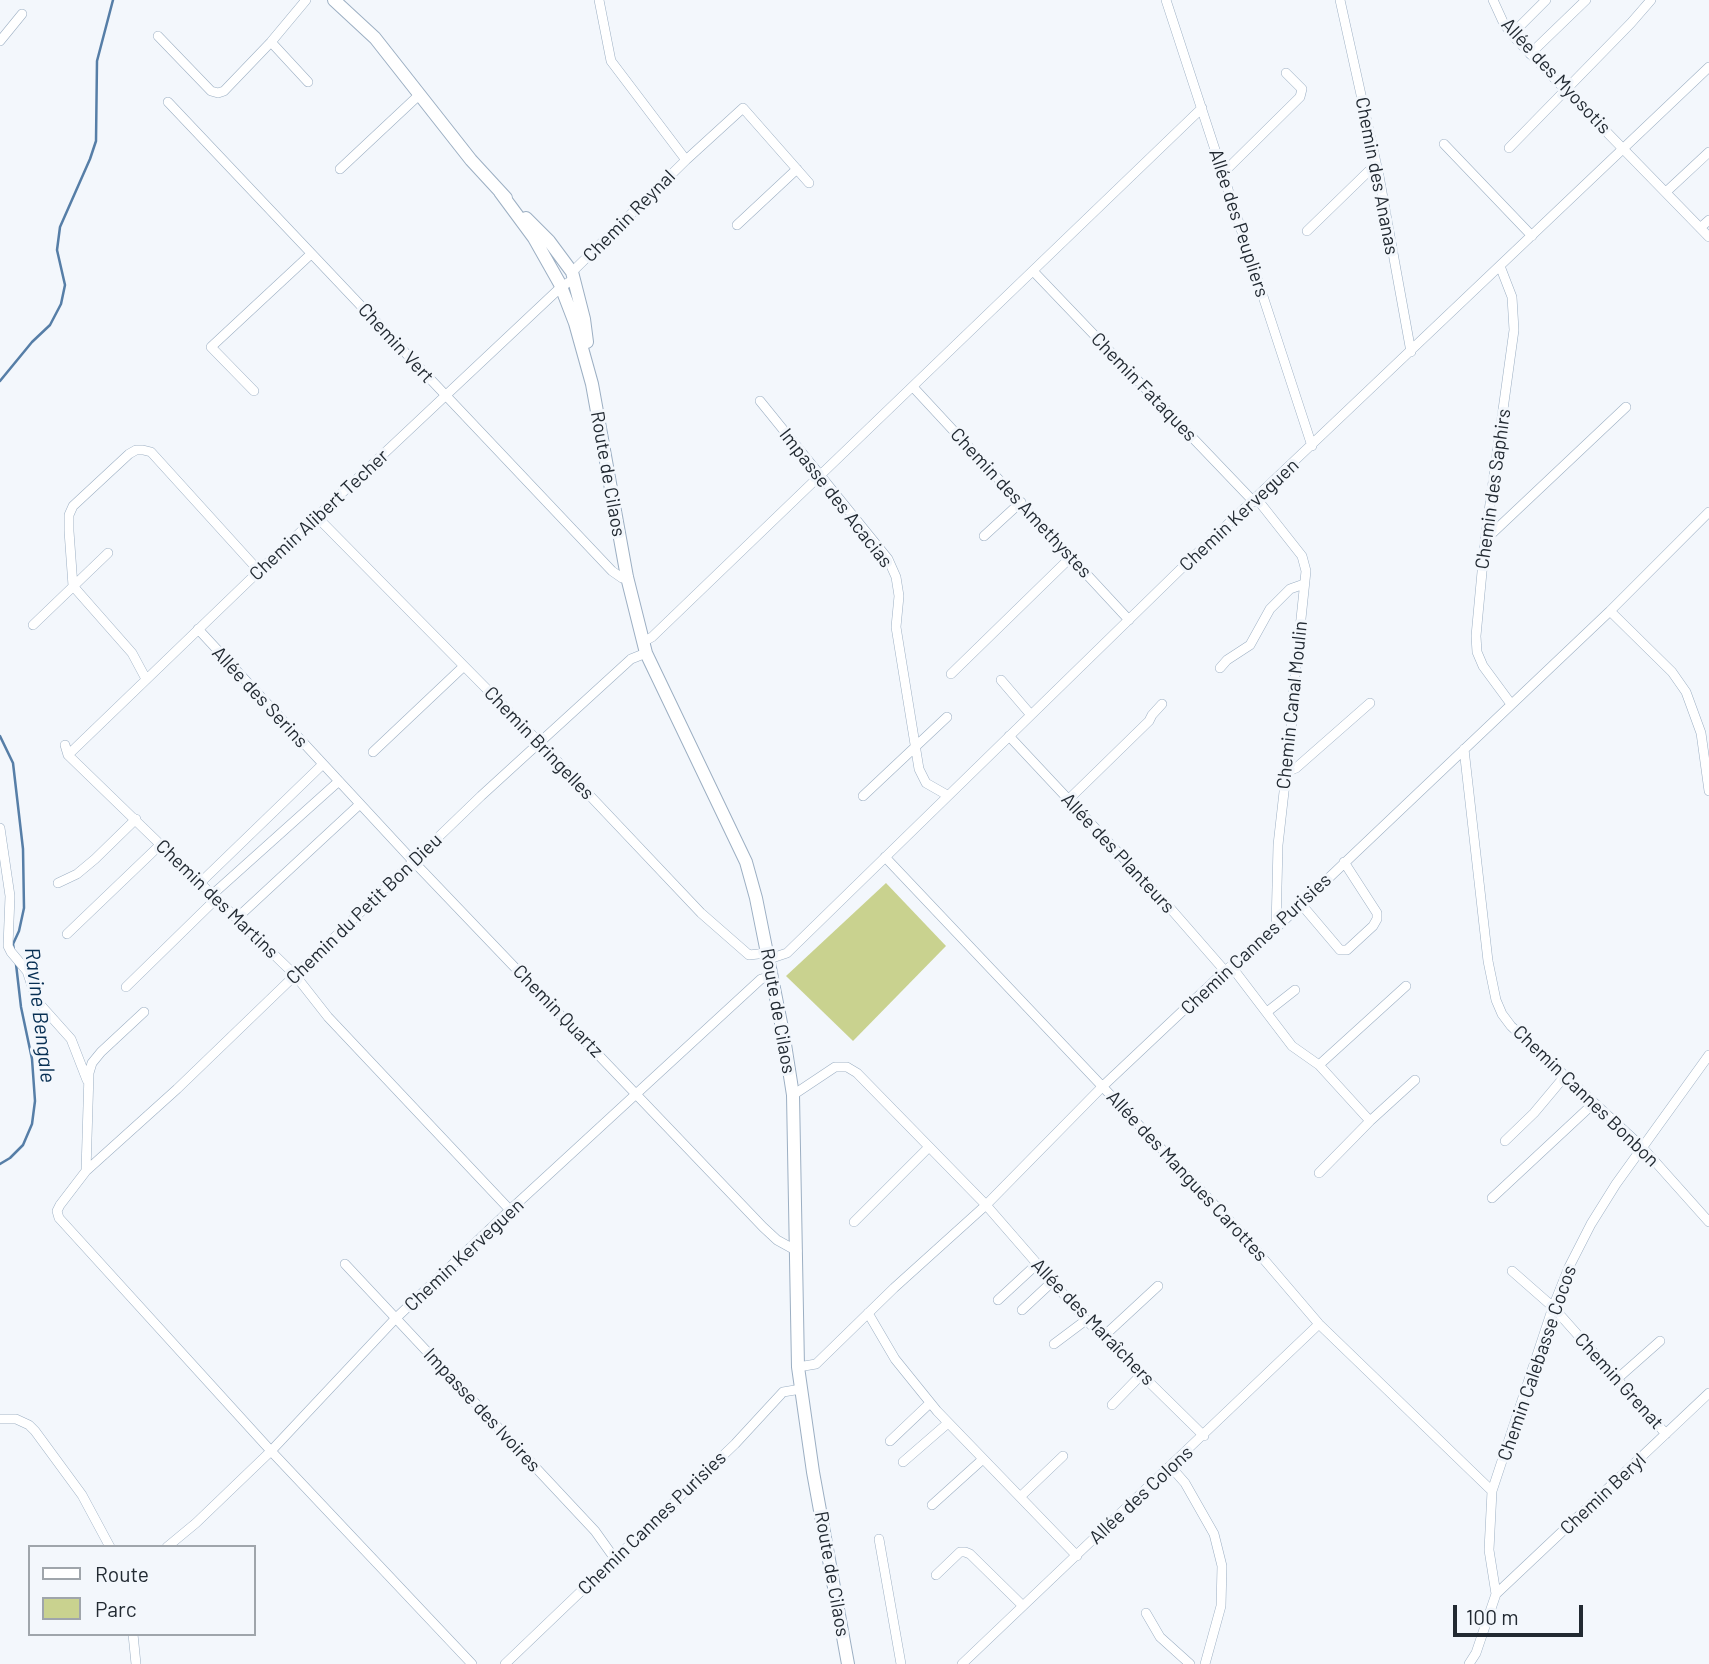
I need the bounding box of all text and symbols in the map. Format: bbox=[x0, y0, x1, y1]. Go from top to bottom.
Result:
street label: Allée des Myosotis bbox=[1496, 13, 1616, 139]
street label: Chemin des Ananas bbox=[1351, 95, 1403, 257]
street label: Allée des Peupliers bbox=[1204, 146, 1274, 300]
street label: Chemin Reynal bbox=[578, 165, 680, 267]
street label: Chemin Vert bbox=[353, 298, 439, 388]
street label: Chemin Fataques bbox=[1086, 328, 1202, 446]
street label: Chemin des Saphirs bbox=[1470, 407, 1516, 571]
street label: Route de Cilaos bbox=[586, 410, 630, 538]
street label: Chemin des Amethystes bbox=[946, 423, 1096, 583]
street label: Impasse des Acacias bbox=[775, 424, 897, 572]
street label: Chemin Alibert Techer bbox=[245, 445, 393, 585]
street label: Chemin Kerveguen bbox=[1175, 454, 1303, 576]
street label: Chemin Canal Moulin bbox=[1272, 620, 1312, 790]
street label: Allée des Serins bbox=[207, 642, 313, 752]
street label: Chemin Bringelles bbox=[479, 682, 599, 804]
street label: Allée des Planteurs bbox=[1056, 788, 1180, 918]
street label: Chemin du Petit Bon Dieu bbox=[282, 829, 446, 989]
street label: Chemin des Martins bbox=[151, 835, 283, 963]
street label: Chemin Cannes Purisies bbox=[1176, 868, 1336, 1020]
water label: Ravine Bengale bbox=[19, 946, 61, 1084]
street label: Route de Cilaos bbox=[756, 947, 800, 1075]
street label: Chemin Quartz bbox=[508, 960, 608, 1062]
street label: Chemin Cannes Bonbon bbox=[1508, 1020, 1664, 1172]
street label: Allée des Mangues Carottes bbox=[1102, 1086, 1272, 1266]
street label: Chemin Kerveguen bbox=[400, 1194, 528, 1316]
street label: Allée des Maraîchers bbox=[1027, 1254, 1159, 1390]
street label: Chemin Calebasse Cocos bbox=[1493, 1262, 1581, 1464]
street label: Chemin Grenat bbox=[1570, 1328, 1668, 1434]
street label: Impasse des Ivoires bbox=[419, 1343, 545, 1477]
street label: Allée des Colons bbox=[1084, 1441, 1198, 1549]
street label: Chemin Cannes Purisies bbox=[573, 1446, 731, 1600]
street label: Chemin Beryl bbox=[1555, 1448, 1651, 1540]
street label: Route de Cilaos bbox=[810, 1510, 854, 1638]
legend bbox=[28, 1545, 256, 1636]
text: Route bbox=[95, 1561, 149, 1586]
scale bar bbox=[1457, 1590, 1586, 1634]
text: Parc bbox=[95, 1596, 137, 1621]
text: 100 m bbox=[1466, 1604, 1519, 1629]

